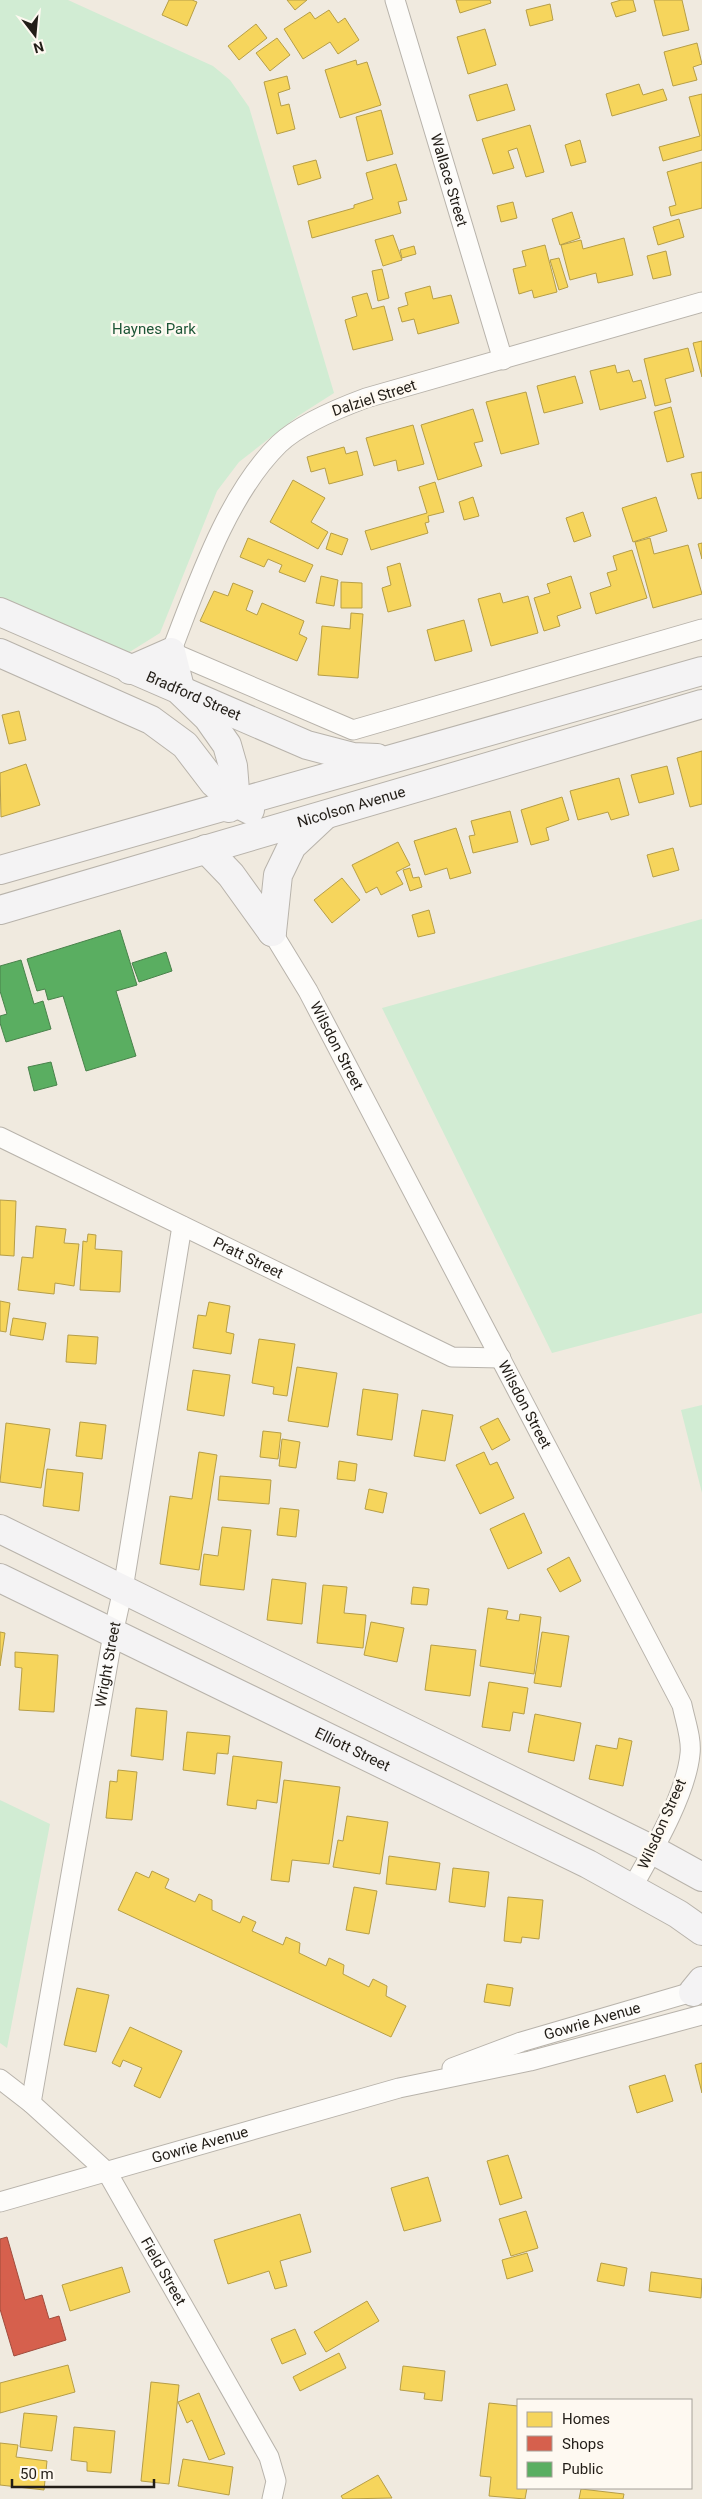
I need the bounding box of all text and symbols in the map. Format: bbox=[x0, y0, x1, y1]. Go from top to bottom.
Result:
north arrow bbox=[10, 10, 60, 60]
text: N bbox=[32, 38, 46, 57]
street label: Wallace Street bbox=[427, 132, 471, 229]
park label: Haynes Park bbox=[112, 320, 196, 338]
street label: Dalziel Street bbox=[330, 376, 419, 420]
street label: Bradford Street bbox=[144, 667, 244, 724]
street label: Nicolson Avenue bbox=[295, 783, 407, 831]
street label: Wilsdon Street bbox=[306, 999, 367, 1093]
street label: Pratt Street bbox=[210, 1233, 286, 1282]
street label: Wilsdon Street bbox=[494, 1357, 555, 1452]
street label: Wright Street bbox=[91, 1620, 124, 1709]
street label: Elliott Street bbox=[312, 1724, 393, 1775]
street label: Wilsdon Street bbox=[634, 1776, 690, 1872]
street label: Gowrie Avenue bbox=[542, 1998, 643, 2044]
street label: Gowrie Avenue bbox=[150, 2123, 250, 2167]
street label: Field Street bbox=[137, 2234, 190, 2309]
legend bbox=[517, 2399, 692, 2489]
text: Homes bbox=[562, 2410, 610, 2428]
text: Shops bbox=[562, 2435, 604, 2453]
scale bar bbox=[12, 2456, 155, 2488]
text: Public bbox=[562, 2460, 603, 2478]
text: 50 m bbox=[20, 2465, 54, 2483]

